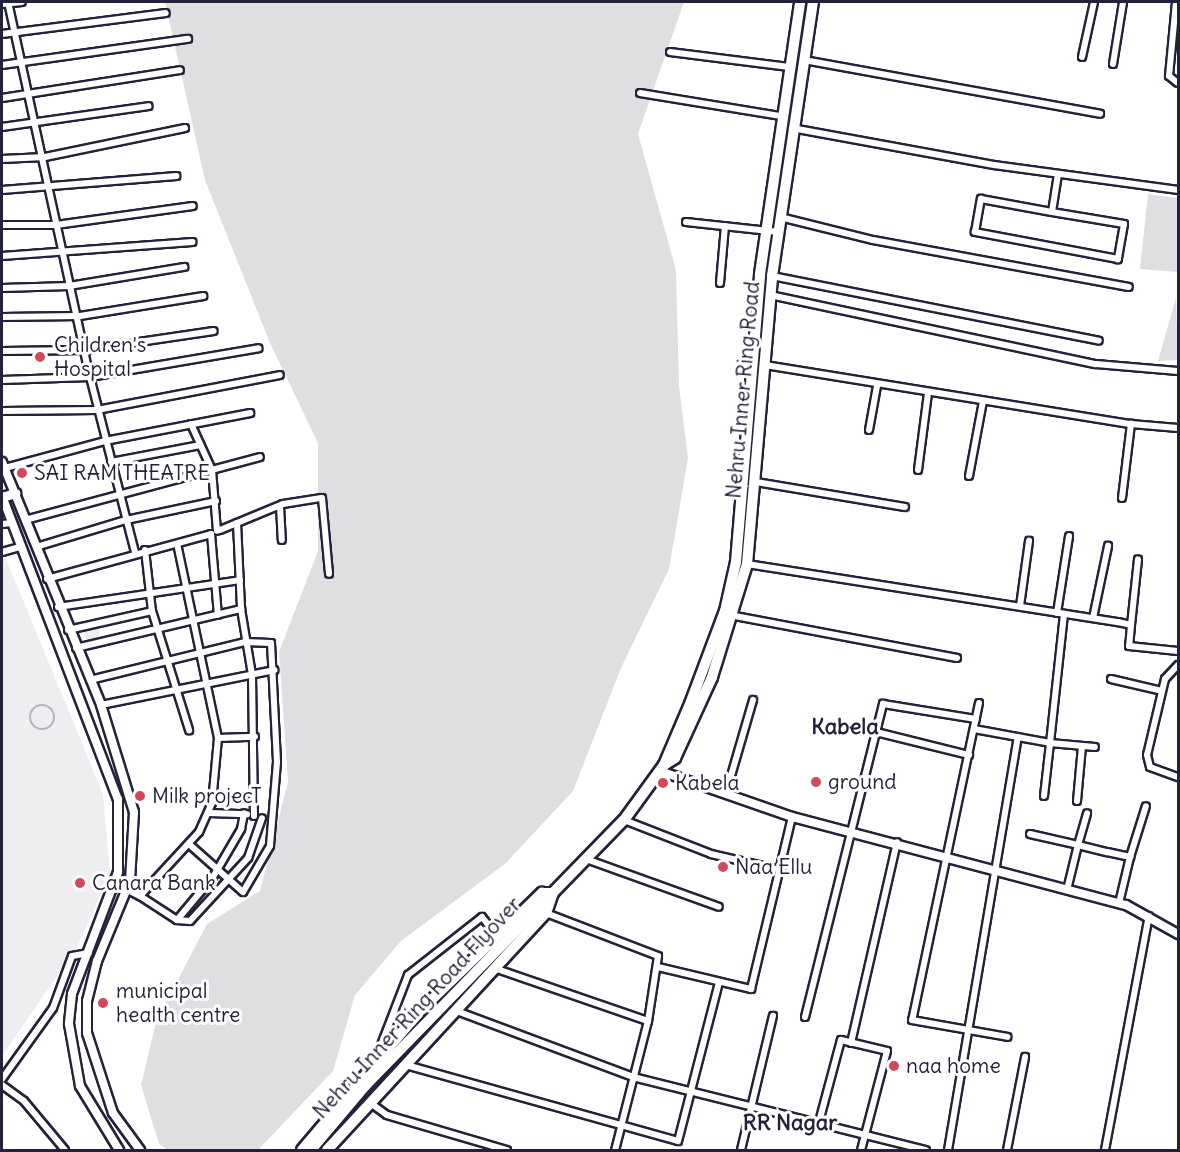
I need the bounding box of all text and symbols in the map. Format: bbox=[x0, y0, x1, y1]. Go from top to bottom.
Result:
street label: Nehru Inner Ring Road bbox=[721, 280, 765, 500]
place label: Children's Hospital bbox=[54, 332, 146, 382]
marker: Children's Hospital bbox=[31, 348, 49, 366]
place label: SAI RAM THEATRE bbox=[34, 460, 210, 486]
marker: SAI RAM THEATRE bbox=[15, 466, 29, 480]
district label: Kabela bbox=[811, 714, 879, 740]
place label: ground bbox=[828, 769, 897, 795]
place label: Kabela bbox=[675, 770, 739, 796]
marker: ground bbox=[809, 775, 823, 789]
marker: Kabela bbox=[656, 776, 670, 790]
place label: Milk projecT bbox=[152, 783, 262, 809]
marker: Milk projecT bbox=[133, 789, 147, 803]
place label: Naa Ellu bbox=[735, 854, 812, 880]
marker: Naa Ellu bbox=[716, 860, 730, 874]
place label: Canara Bank bbox=[92, 870, 216, 896]
marker: Canara Bank bbox=[73, 876, 87, 890]
street label: Nehru Inner Ring Road Flyover bbox=[308, 892, 526, 1124]
place label: municipal health centre bbox=[116, 978, 240, 1028]
marker: municipal health centre bbox=[94, 994, 112, 1012]
place label: naa home bbox=[906, 1053, 1001, 1079]
marker: naa home bbox=[887, 1059, 901, 1073]
district label: RR Nagar bbox=[743, 1110, 837, 1136]

